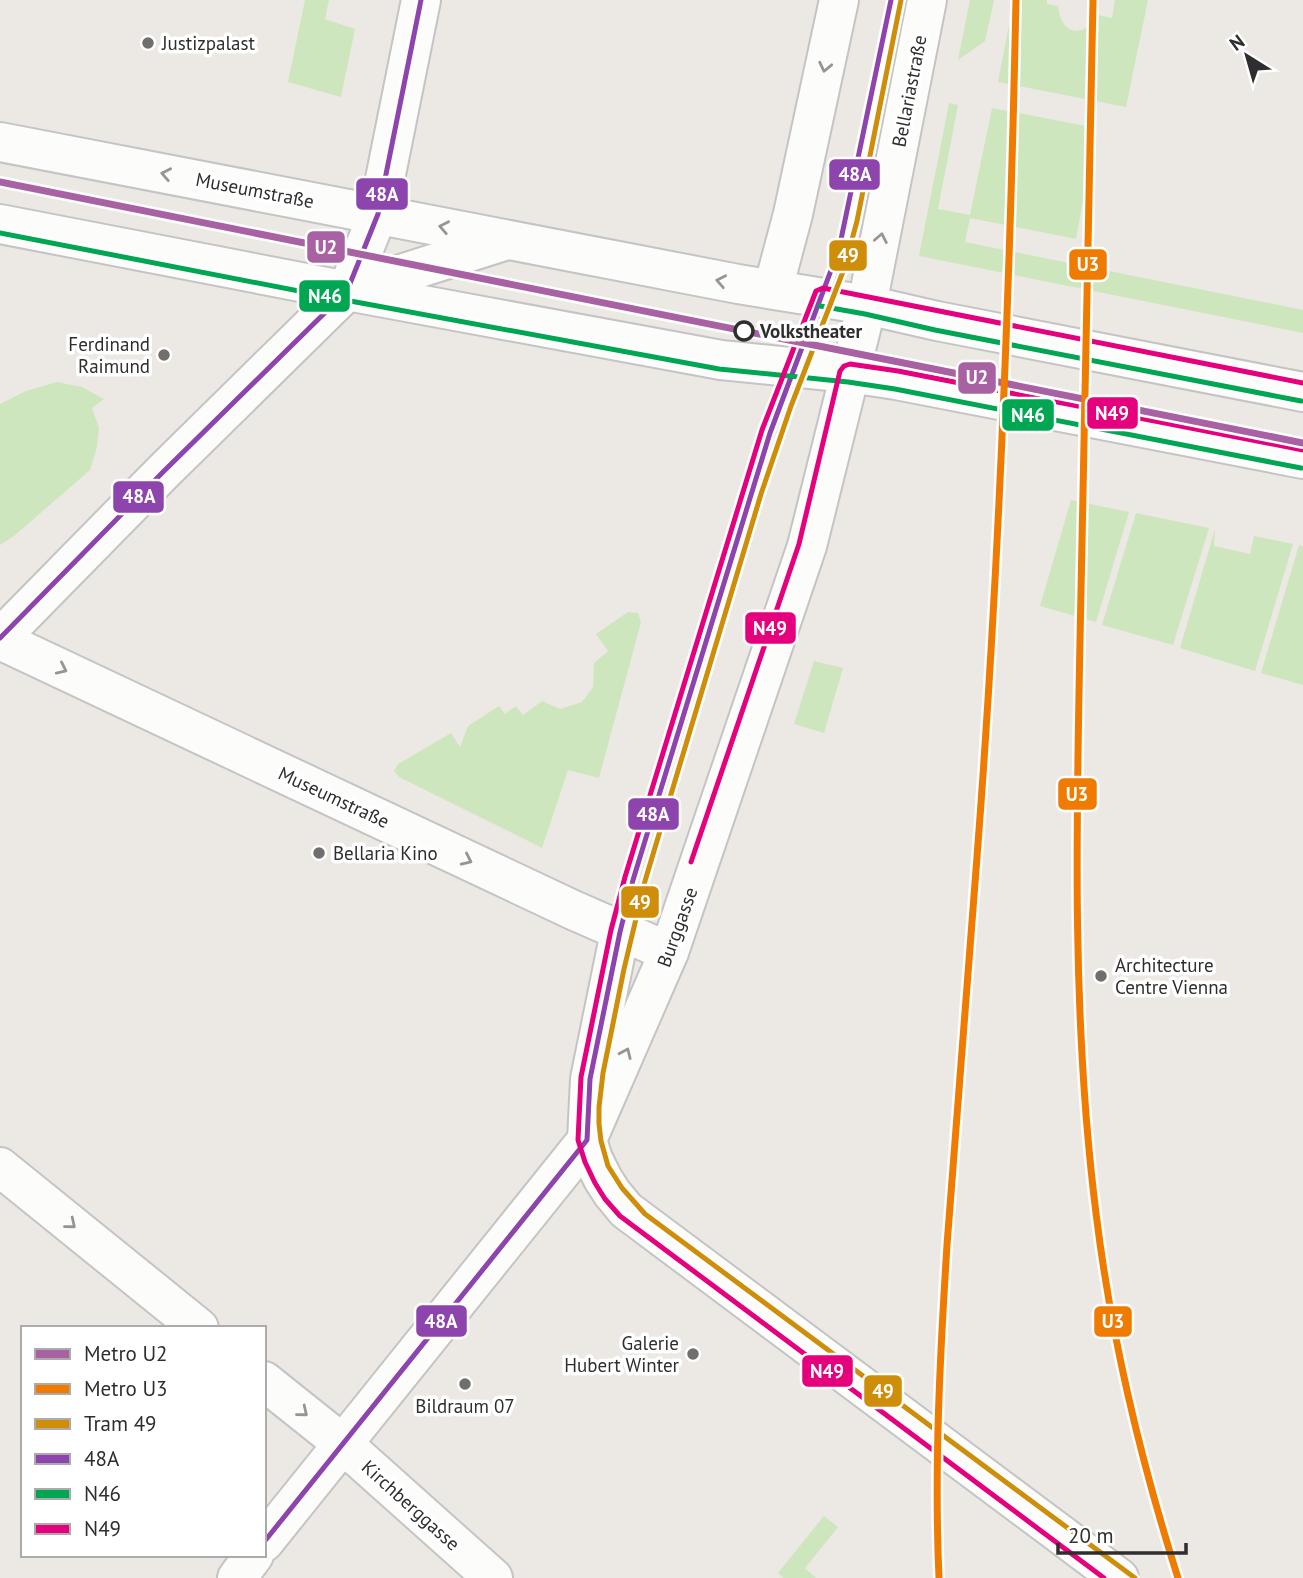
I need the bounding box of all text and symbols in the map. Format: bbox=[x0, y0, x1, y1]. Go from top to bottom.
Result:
north arrow bbox=[1212, 21, 1282, 91]
text: N bbox=[1225, 29, 1249, 56]
place label: Justizpalast bbox=[161, 31, 255, 55]
street label: Bellariastraße bbox=[886, 33, 932, 149]
marker: Justizpalast bbox=[140, 35, 156, 51]
one-way arrow bbox=[818, 61, 833, 73]
line badge: 48A bbox=[828, 158, 881, 191]
text: 48A bbox=[838, 162, 872, 186]
one-way arrow bbox=[160, 167, 172, 182]
street label: Museumstraße bbox=[194, 167, 316, 213]
line badge: 48A bbox=[355, 177, 409, 211]
text: 48A bbox=[365, 182, 399, 206]
one-way arrow bbox=[438, 220, 450, 235]
line badge: U2 bbox=[306, 230, 346, 264]
one-way arrow bbox=[872, 232, 887, 244]
text: U2 bbox=[315, 235, 337, 259]
line badge: 49 bbox=[828, 239, 868, 272]
text: 49 bbox=[837, 243, 859, 267]
line badge: U3 bbox=[1068, 248, 1108, 281]
text: U3 bbox=[1077, 252, 1099, 276]
one-way arrow bbox=[715, 274, 727, 289]
line badge: N46 bbox=[298, 279, 351, 313]
text: N46 bbox=[308, 284, 342, 308]
place label: Volkstheater bbox=[759, 319, 862, 343]
marker: Volkstheater bbox=[734, 321, 754, 341]
place label: Ferdinand Raimund bbox=[68, 332, 150, 378]
marker: Ferdinand Raimund bbox=[156, 347, 172, 363]
line badge: U2 bbox=[957, 361, 997, 395]
text: U2 bbox=[966, 365, 988, 389]
line badge: N49 bbox=[1086, 396, 1139, 430]
line badge: N46 bbox=[1001, 398, 1055, 432]
text: N49 bbox=[1095, 401, 1129, 425]
text: N46 bbox=[1011, 403, 1045, 427]
line badge: 48A bbox=[112, 480, 165, 514]
text: 48A bbox=[122, 484, 156, 508]
line badge: N49 bbox=[744, 611, 797, 645]
text: N49 bbox=[753, 616, 787, 640]
one-way arrow bbox=[55, 661, 67, 675]
street label: Museumstraße bbox=[275, 761, 393, 833]
line badge: U3 bbox=[1057, 777, 1098, 811]
text: U3 bbox=[1066, 782, 1088, 806]
line badge: 48A bbox=[627, 797, 680, 831]
text: 48A bbox=[636, 802, 670, 826]
place label: Bellaria Kino bbox=[333, 841, 438, 865]
marker: Bellaria Kino bbox=[311, 845, 327, 861]
one-way arrow bbox=[460, 852, 472, 866]
street label: Burggasse bbox=[651, 884, 703, 970]
line badge: 49 bbox=[620, 885, 660, 919]
text: 49 bbox=[629, 890, 651, 914]
place label: Architecture Centre Vienna bbox=[1115, 953, 1228, 999]
marker: Architecture Centre Vienna bbox=[1093, 968, 1109, 984]
one-way arrow bbox=[617, 1048, 631, 1060]
one-way arrow bbox=[62, 1216, 75, 1228]
line badge: 48A bbox=[415, 1304, 468, 1338]
line badge: U3 bbox=[1093, 1305, 1133, 1338]
text: 48A bbox=[424, 1309, 458, 1333]
text: U3 bbox=[1102, 1309, 1124, 1333]
legend bbox=[21, 1326, 266, 1557]
place label: Galerie Hubert Winter bbox=[564, 1331, 680, 1377]
text: Metro U2 bbox=[84, 1340, 168, 1367]
marker: Galerie Hubert Winter bbox=[685, 1346, 701, 1362]
line badge: N49 bbox=[801, 1354, 854, 1388]
text: N49 bbox=[810, 1359, 844, 1383]
line badge: 49 bbox=[863, 1374, 903, 1408]
text: Metro U3 bbox=[84, 1375, 168, 1402]
marker: Bildraum 07 bbox=[457, 1376, 473, 1392]
text: 49 bbox=[872, 1379, 894, 1403]
place label: Bildraum 07 bbox=[415, 1394, 515, 1418]
one-way arrow bbox=[296, 1404, 308, 1417]
text: Tram 49 bbox=[84, 1410, 157, 1437]
text: 48A bbox=[84, 1445, 120, 1472]
street label: Kirchberggasse bbox=[357, 1455, 465, 1555]
text: N46 bbox=[84, 1480, 121, 1507]
scale bar bbox=[1058, 1512, 1186, 1556]
text: N49 bbox=[84, 1515, 121, 1542]
text: 20 m bbox=[1068, 1522, 1114, 1549]

